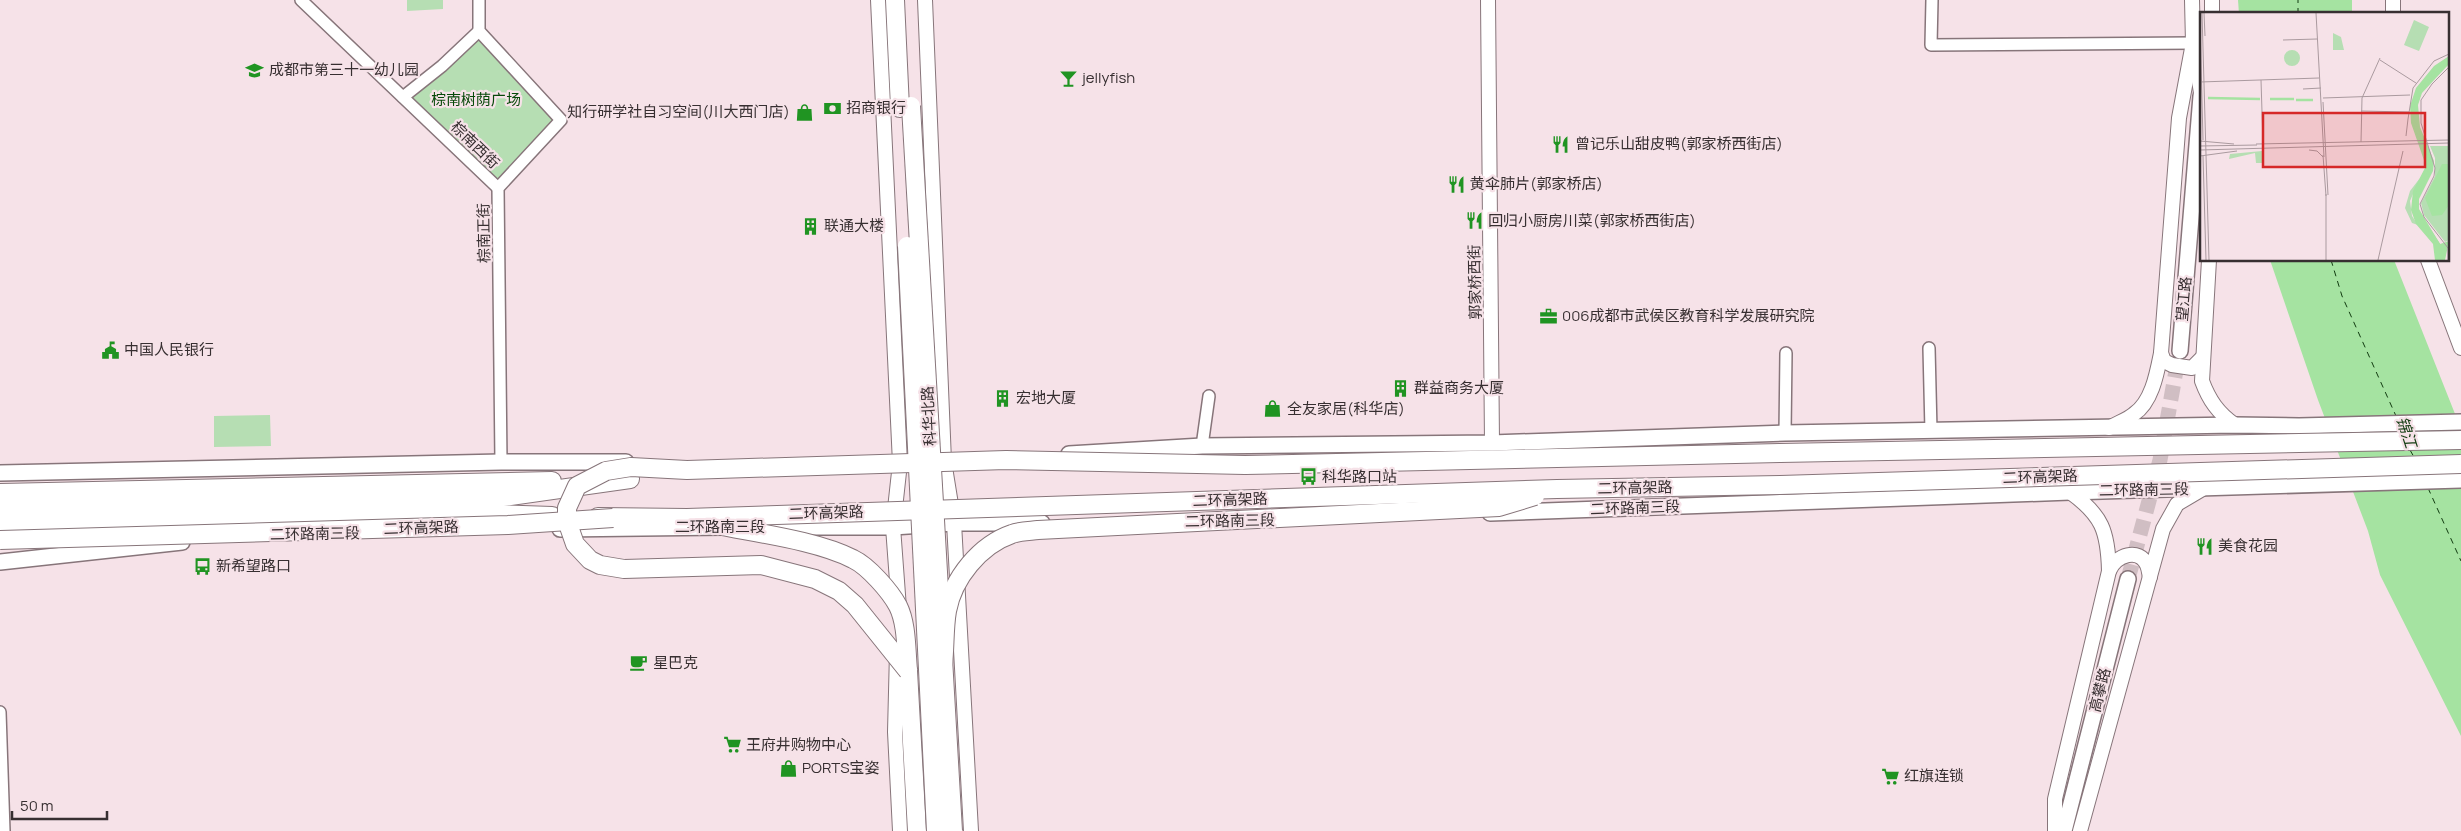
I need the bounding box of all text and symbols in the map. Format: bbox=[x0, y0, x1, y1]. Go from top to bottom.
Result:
inset map bbox=[2200, 12, 2448, 261]
place label: 成都市第三十一幼儿园 bbox=[269, 59, 419, 80]
school or university icon: 成都市第三十一幼儿园 bbox=[245, 60, 265, 80]
place label: jellyfish bbox=[1081, 67, 1135, 88]
bar icon: jellyfish bbox=[1058, 68, 1078, 88]
park label: 棕南树荫广场 bbox=[431, 89, 521, 110]
place label: 招商银行 bbox=[846, 97, 906, 118]
bank icon: 招商银行 bbox=[822, 98, 842, 118]
place label: 知行研学社自习空间(川大西门店) bbox=[567, 101, 790, 122]
shop icon: 知行研学社自习空间(川大西门店) bbox=[794, 102, 814, 122]
street label: 棕南西街 bbox=[446, 116, 504, 173]
place label: 曾记乐山甜皮鸭(郭家桥西街店) bbox=[1575, 133, 1783, 154]
restaurant icon: 曾记乐山甜皮鸭(郭家桥西街店) bbox=[1551, 134, 1571, 154]
place label: 黄伞肺片(郭家桥店) bbox=[1470, 173, 1603, 194]
restaurant icon: 黄伞肺片(郭家桥店) bbox=[1446, 174, 1466, 194]
street label: 棕南正街 bbox=[472, 203, 495, 263]
place label: 回归小厨房川菜(郭家桥西街店) bbox=[1488, 210, 1696, 231]
restaurant icon: 回归小厨房川菜(郭家桥西街店) bbox=[1464, 211, 1484, 231]
place label: 联通大楼 bbox=[824, 215, 884, 236]
building icon: 联通大楼 bbox=[800, 216, 820, 236]
street label: 郭家桥西街 bbox=[1463, 244, 1486, 320]
street label: 望江路 bbox=[2171, 276, 2196, 322]
place label: 006成都市武侯区教育科学发展研究院 bbox=[1562, 305, 1815, 326]
office icon: 006成都市武侯区教育科学发展研究院 bbox=[1538, 306, 1558, 326]
place label: 中国人民银行 bbox=[124, 339, 214, 360]
public building icon: 中国人民银行 bbox=[100, 340, 120, 360]
place label: 群益商务大厦 bbox=[1414, 377, 1504, 398]
building icon: 群益商务大厦 bbox=[1390, 378, 1410, 398]
street label: 科华北路 bbox=[916, 386, 941, 447]
place label: 宏地大厦 bbox=[1016, 387, 1076, 408]
building icon: 宏地大厦 bbox=[992, 388, 1012, 408]
place label: 全友家居(科华店) bbox=[1287, 398, 1405, 419]
shop icon: 全友家居(科华店) bbox=[1263, 399, 1283, 419]
water label: 锦江 bbox=[2392, 413, 2423, 453]
street label: 二环高架路 bbox=[2002, 465, 2078, 488]
place label: 科华路口站 bbox=[1322, 466, 1397, 487]
bus stop icon: 科华路口站 bbox=[1298, 467, 1318, 487]
street label: 二环高架路 bbox=[1597, 476, 1673, 499]
street label: 二环路南三段 bbox=[2099, 478, 2189, 501]
street label: 二环高架路 bbox=[1192, 488, 1268, 511]
street label: 二环路南三段 bbox=[1590, 495, 1680, 520]
street label: 二环高架路 bbox=[788, 501, 864, 524]
street label: 二环路南三段 bbox=[1185, 509, 1275, 532]
street label: 二环高架路 bbox=[383, 516, 459, 539]
street label: 二环路南三段 bbox=[675, 516, 765, 537]
street label: 二环路南三段 bbox=[270, 522, 360, 545]
place label: 美食花园 bbox=[2218, 535, 2278, 556]
restaurant icon: 美食花园 bbox=[2194, 536, 2214, 556]
place label: 新希望路口 bbox=[216, 555, 291, 576]
bus stop icon: 新希望路口 bbox=[192, 556, 212, 576]
place label: 星巴克 bbox=[653, 652, 698, 673]
cafe icon: 星巴克 bbox=[629, 653, 649, 673]
street label: 高攀路 bbox=[2084, 665, 2115, 714]
place label: 王府井购物中心 bbox=[746, 734, 851, 755]
supermarket icon: 王府井购物中心 bbox=[722, 735, 742, 755]
place label: PORTS宝姿 bbox=[802, 757, 880, 778]
shop icon: PORTS宝姿 bbox=[778, 758, 798, 778]
place label: 红旗连锁 bbox=[1904, 765, 1964, 786]
supermarket icon: 红旗连锁 bbox=[1880, 766, 1900, 786]
scale bar bbox=[12, 788, 108, 820]
text: 50 m bbox=[20, 795, 54, 816]

